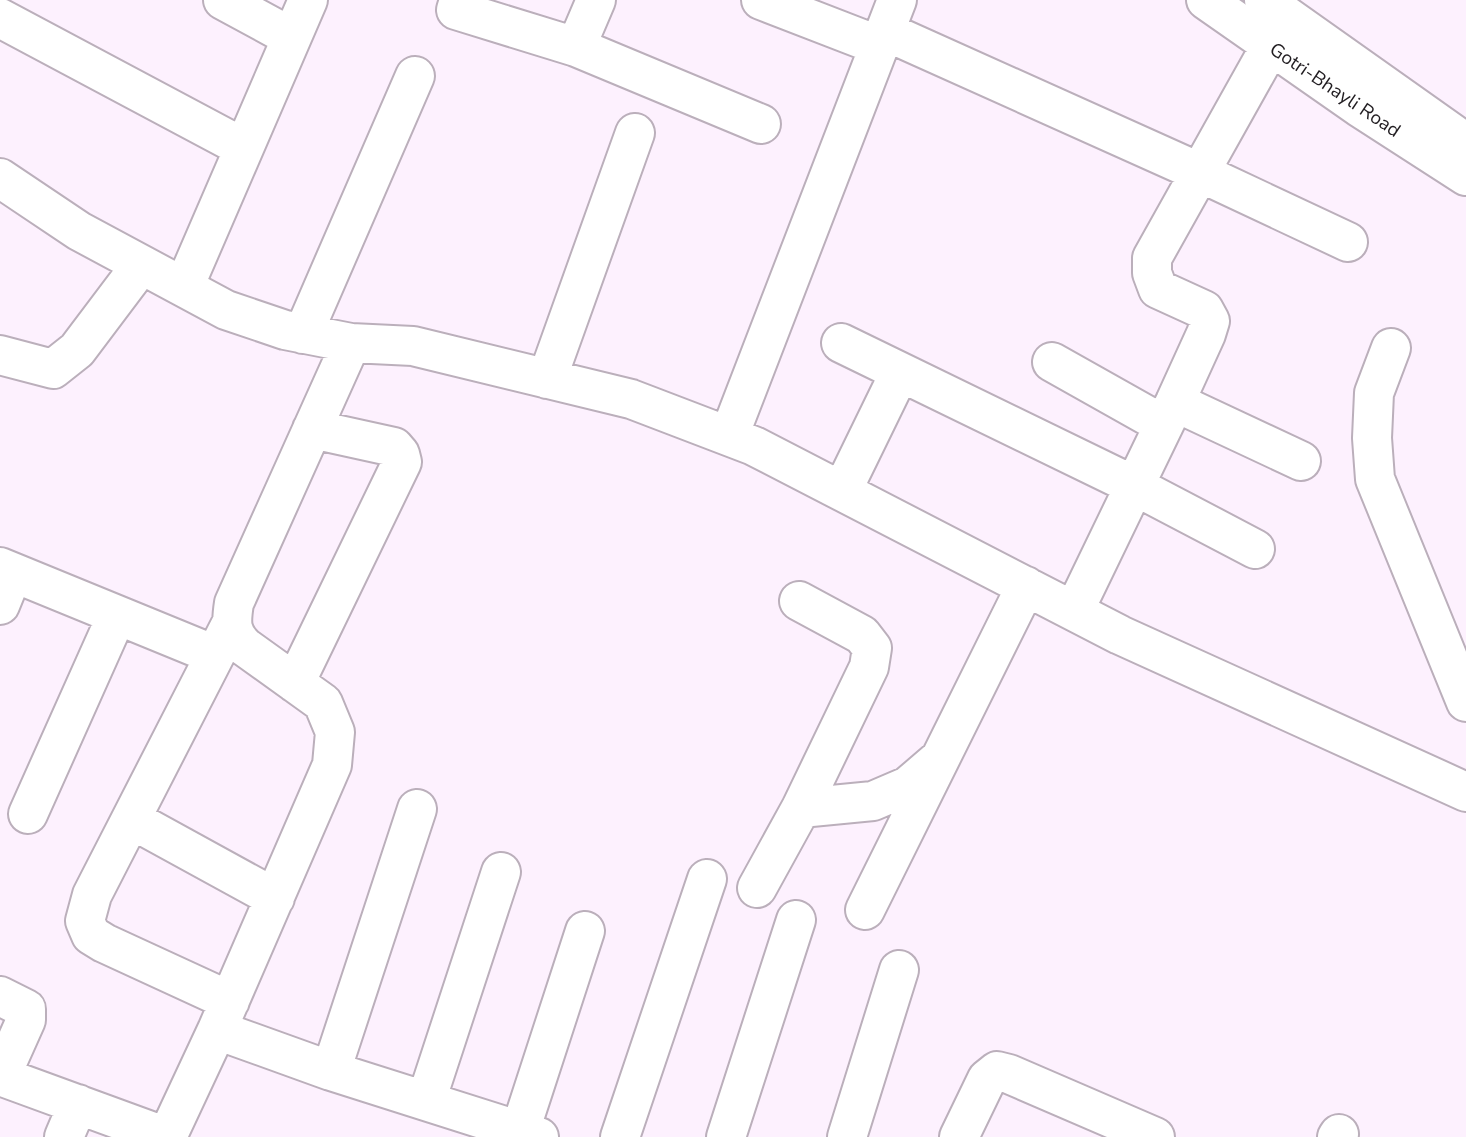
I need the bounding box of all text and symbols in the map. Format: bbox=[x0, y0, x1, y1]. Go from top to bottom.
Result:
street label: Gotri-Bhayli Road bbox=[1264, 37, 1406, 143]

